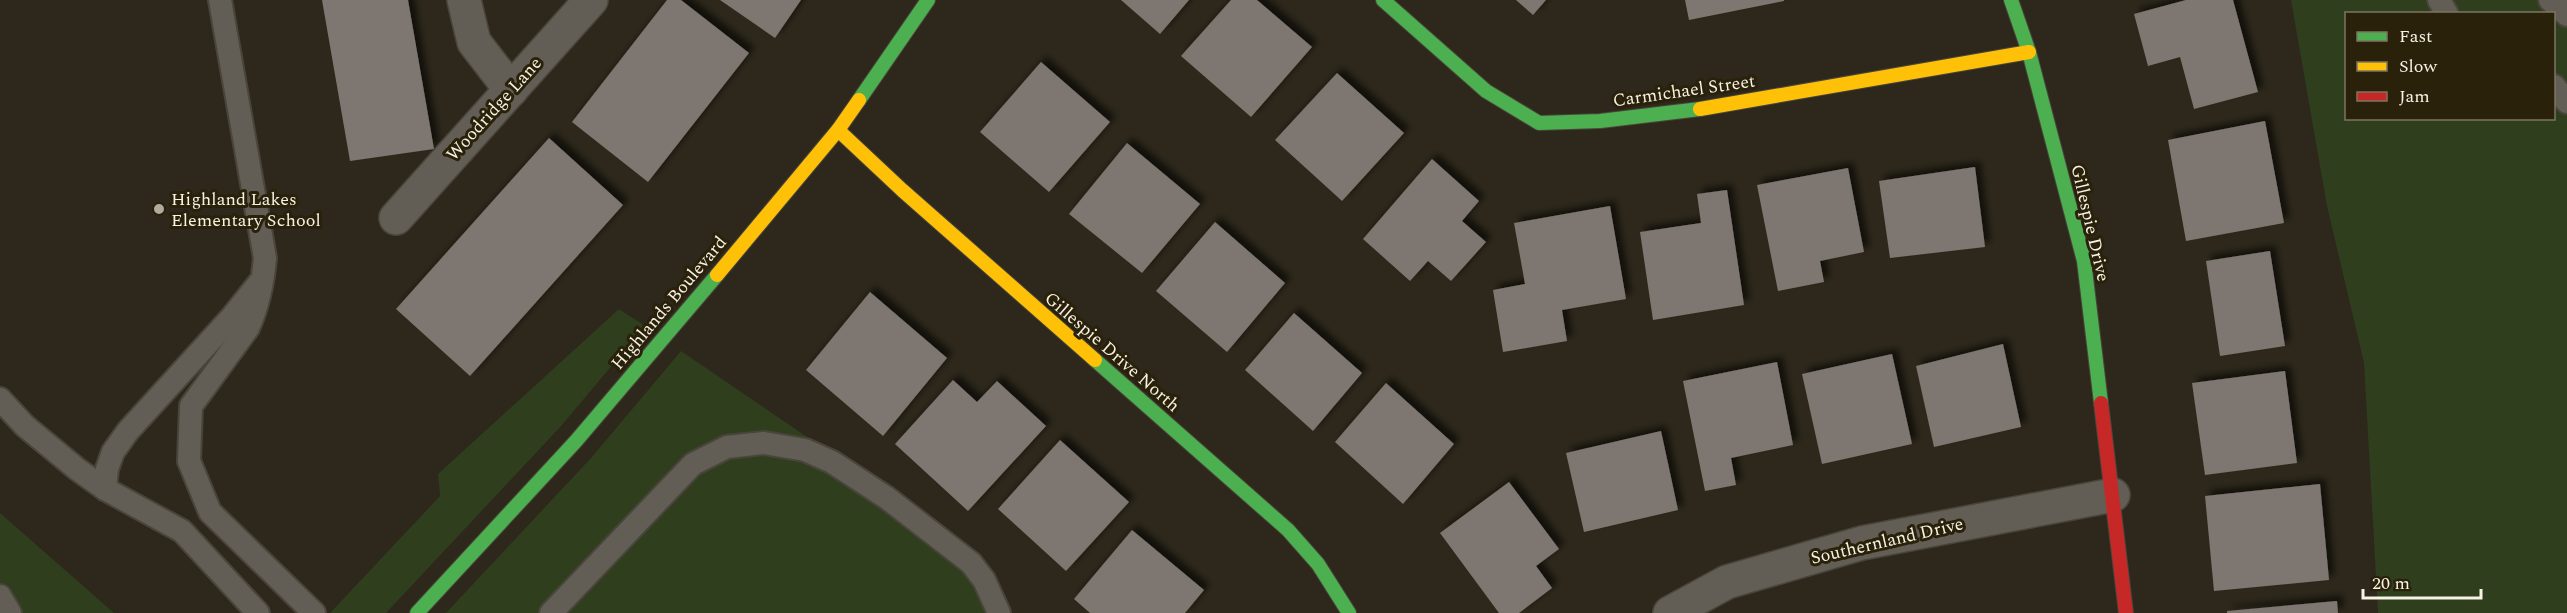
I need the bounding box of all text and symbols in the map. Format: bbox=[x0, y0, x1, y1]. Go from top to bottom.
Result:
legend bbox=[2345, 12, 2555, 120]
text: Fast bbox=[2399, 23, 2432, 50]
street label: Woodridge Lane bbox=[440, 51, 548, 167]
text: Slow bbox=[2399, 53, 2438, 80]
street label: Carmichael Street bbox=[1611, 68, 1757, 114]
text: Jam bbox=[2399, 83, 2430, 110]
street label: Gillespie Drive bbox=[2063, 162, 2117, 284]
place label: Highland Lakes Elementary School bbox=[171, 186, 321, 234]
marker: Highland Lakes Elementary School bbox=[152, 202, 166, 216]
street label: Highlands Boulevard bbox=[605, 230, 733, 376]
street label: Gillespie Drive North bbox=[1038, 285, 1186, 419]
street label: Southernland Drive bbox=[1808, 510, 1966, 572]
scale bar bbox=[2363, 562, 2482, 600]
text: 20 m bbox=[2372, 570, 2410, 597]

